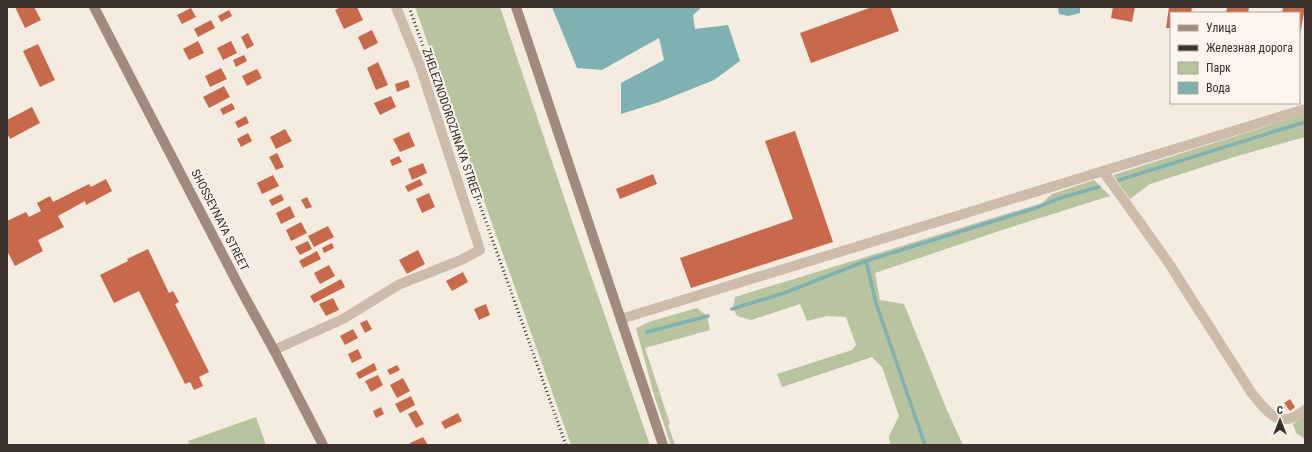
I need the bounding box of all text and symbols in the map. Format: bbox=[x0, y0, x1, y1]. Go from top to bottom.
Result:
legend bbox=[1170, 12, 1300, 104]
text: Улица bbox=[1206, 21, 1237, 35]
text: Железная дорога bbox=[1206, 41, 1293, 55]
street label: ZHELEZNODOROZHNAYA STREET bbox=[419, 46, 485, 202]
text: Парк bbox=[1206, 61, 1231, 75]
text: Вода bbox=[1206, 81, 1231, 95]
street label: SHOSSEYNAYA STREET bbox=[188, 167, 252, 273]
north arrow bbox=[1260, 400, 1300, 440]
text: С bbox=[1277, 404, 1283, 417]

